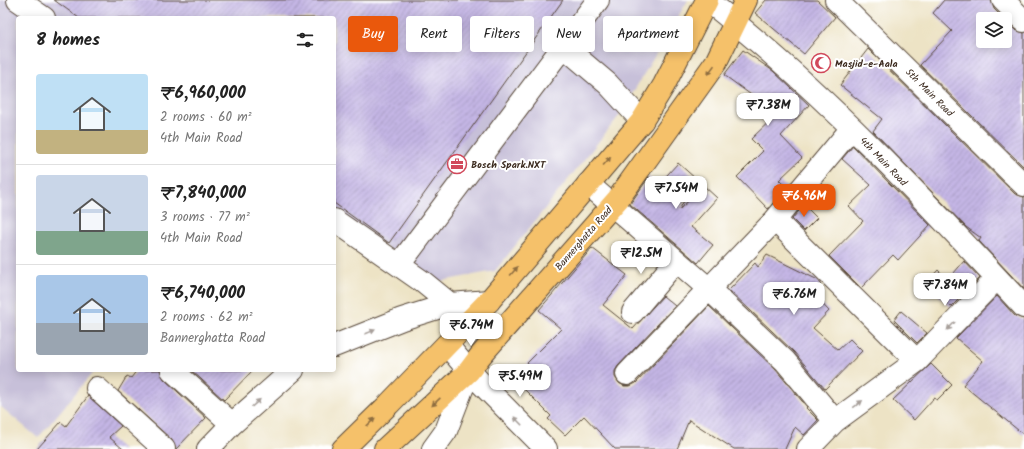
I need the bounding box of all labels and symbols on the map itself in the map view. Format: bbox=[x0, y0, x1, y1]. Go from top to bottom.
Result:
mosque icon: Masjid-e-Aala bbox=[810, 52, 832, 74]
place label: Masjid-e-Aala bbox=[835, 56, 898, 72]
one-way arrow bbox=[707, 64, 715, 75]
street label: 5th Main Road bbox=[901, 65, 958, 121]
pin: ₹7.38M bbox=[735, 93, 801, 127]
street label: 4th Main Road bbox=[856, 133, 912, 191]
office icon: Bosch Spark.NXT bbox=[446, 153, 468, 175]
one-way arrow bbox=[603, 156, 612, 167]
place label: Bosch Spark.NXT bbox=[471, 157, 547, 173]
pin: ₹7.54M bbox=[643, 176, 709, 210]
pin: ₹6.96M bbox=[771, 184, 837, 218]
street label: Bannerghatta Road bbox=[551, 202, 617, 274]
pin: ₹12.5M bbox=[608, 241, 674, 275]
one-way arrow bbox=[510, 266, 519, 276]
pin: ₹7.84M bbox=[912, 273, 978, 307]
pin: ₹6.76M bbox=[761, 282, 827, 316]
pin: ₹6.74M bbox=[438, 313, 504, 347]
one-way arrow bbox=[946, 321, 955, 331]
one-way arrow bbox=[365, 328, 377, 334]
pin: ₹5.49M bbox=[487, 364, 553, 398]
one-way arrow bbox=[431, 397, 441, 407]
one-way arrow bbox=[251, 398, 261, 407]
one-way arrow bbox=[852, 400, 863, 408]
one-way arrow bbox=[513, 416, 523, 426]
one-way arrow bbox=[366, 417, 376, 427]

